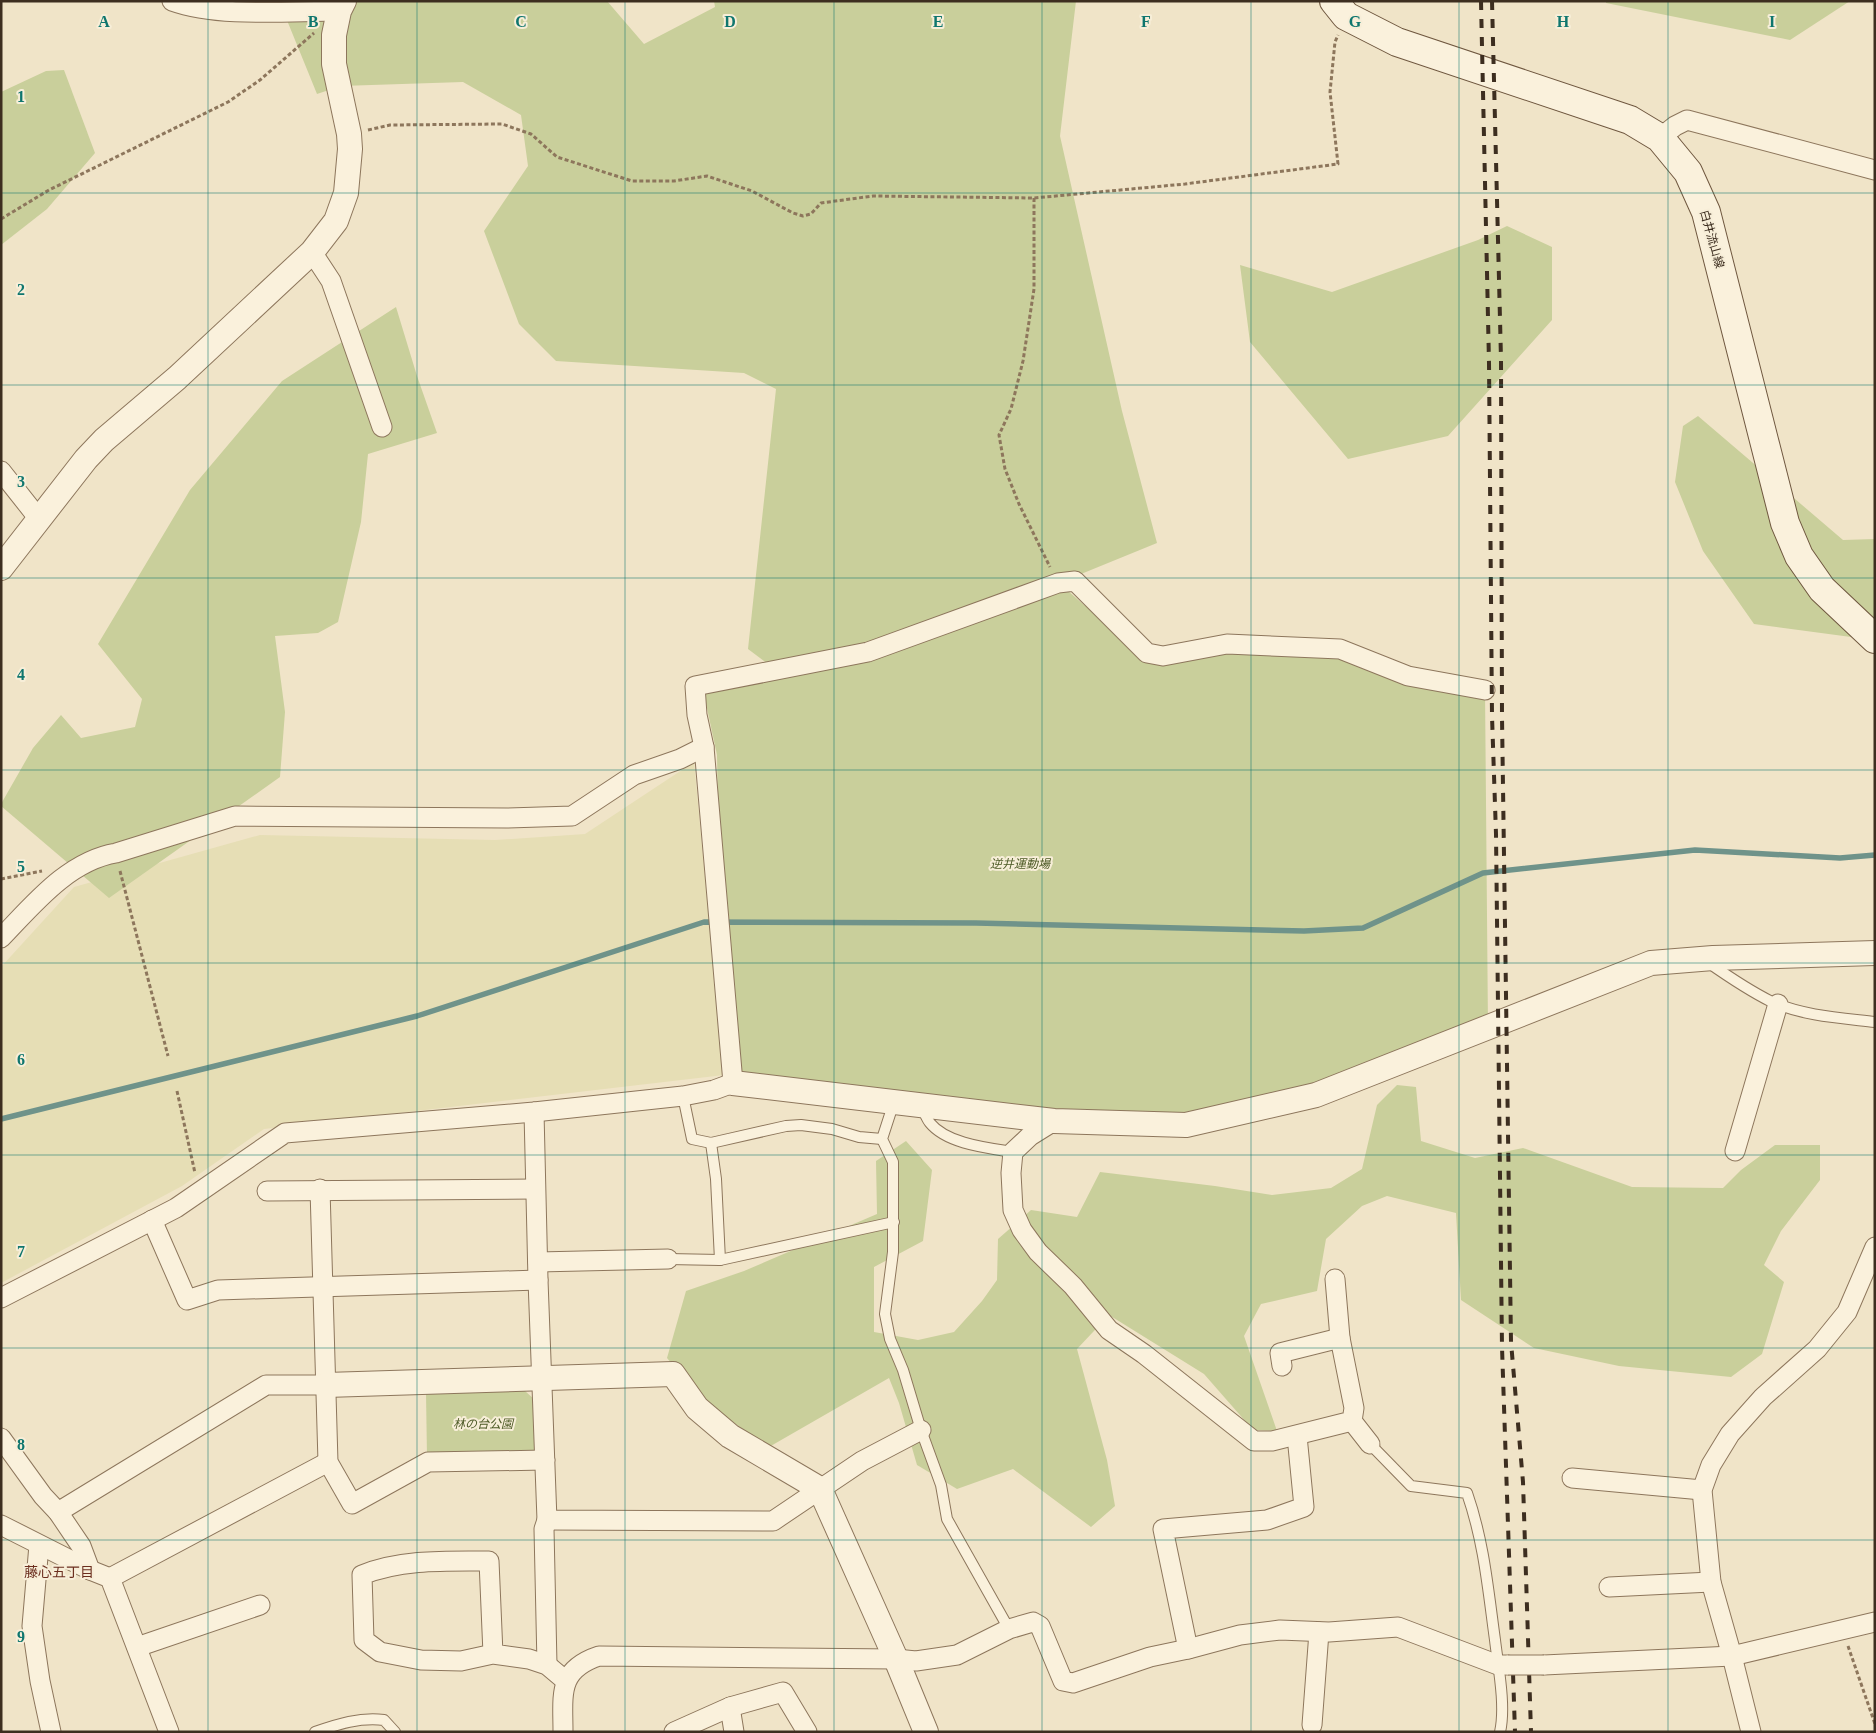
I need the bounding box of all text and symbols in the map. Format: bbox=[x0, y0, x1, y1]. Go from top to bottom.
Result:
text: A bbox=[98, 13, 110, 30]
text: B bbox=[308, 13, 319, 30]
text: C bbox=[515, 13, 527, 30]
text: D bbox=[724, 13, 736, 30]
text: E bbox=[933, 13, 943, 30]
text: F bbox=[1141, 13, 1151, 30]
text: G bbox=[1349, 13, 1362, 30]
text: H bbox=[1557, 13, 1570, 30]
text: I bbox=[1769, 13, 1775, 30]
text: 1 bbox=[17, 88, 25, 105]
street label: 白井流山線 bbox=[1697, 208, 1727, 270]
text: 2 bbox=[17, 281, 25, 298]
text: 3 bbox=[17, 473, 25, 490]
text: 4 bbox=[17, 666, 25, 683]
park label: 逆井運動場 bbox=[990, 857, 1052, 871]
text: 5 bbox=[17, 858, 25, 875]
text: 6 bbox=[17, 1051, 25, 1068]
text: 7 bbox=[17, 1243, 25, 1260]
park label: 林の台公園 bbox=[453, 1417, 515, 1431]
text: 8 bbox=[17, 1436, 25, 1453]
district label: 藤心五丁目 bbox=[24, 1565, 94, 1580]
text: 9 bbox=[17, 1628, 25, 1645]

